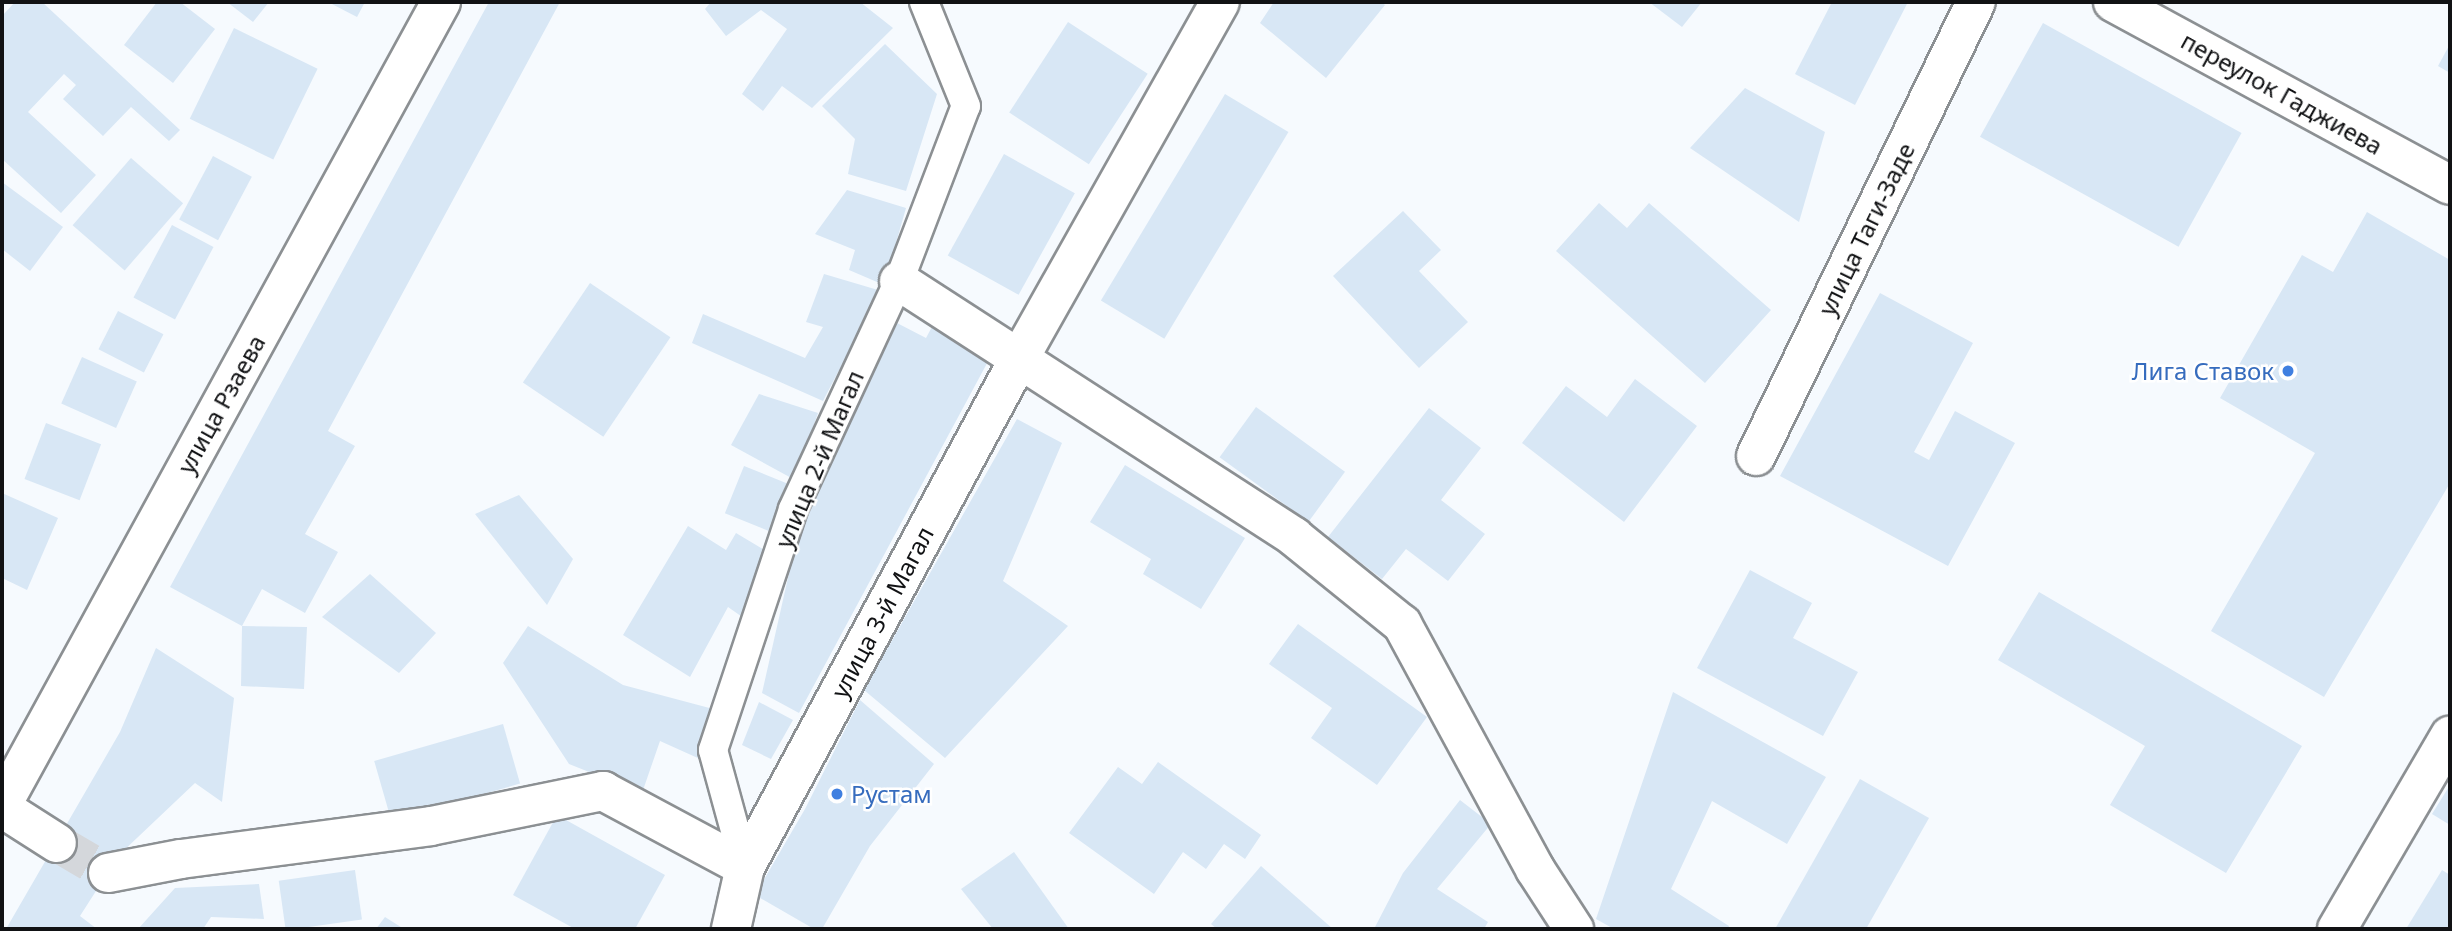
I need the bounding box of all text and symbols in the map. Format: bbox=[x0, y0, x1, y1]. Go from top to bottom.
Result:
street label: переулок Гаджиева bbox=[2176, 26, 2388, 160]
street label: улица Таги-Заде bbox=[1812, 138, 1920, 320]
street label: улица Рзаева bbox=[171, 330, 271, 478]
place label: Лига Ставок bbox=[2132, 357, 2274, 385]
marker: Лига Ставок bbox=[2280, 363, 2296, 379]
street label: улица 2-й Магал bbox=[769, 366, 869, 552]
street label: улица 3-й Магал bbox=[825, 521, 939, 703]
place label: Рустам bbox=[851, 780, 932, 808]
marker: Рустам bbox=[829, 786, 845, 802]

